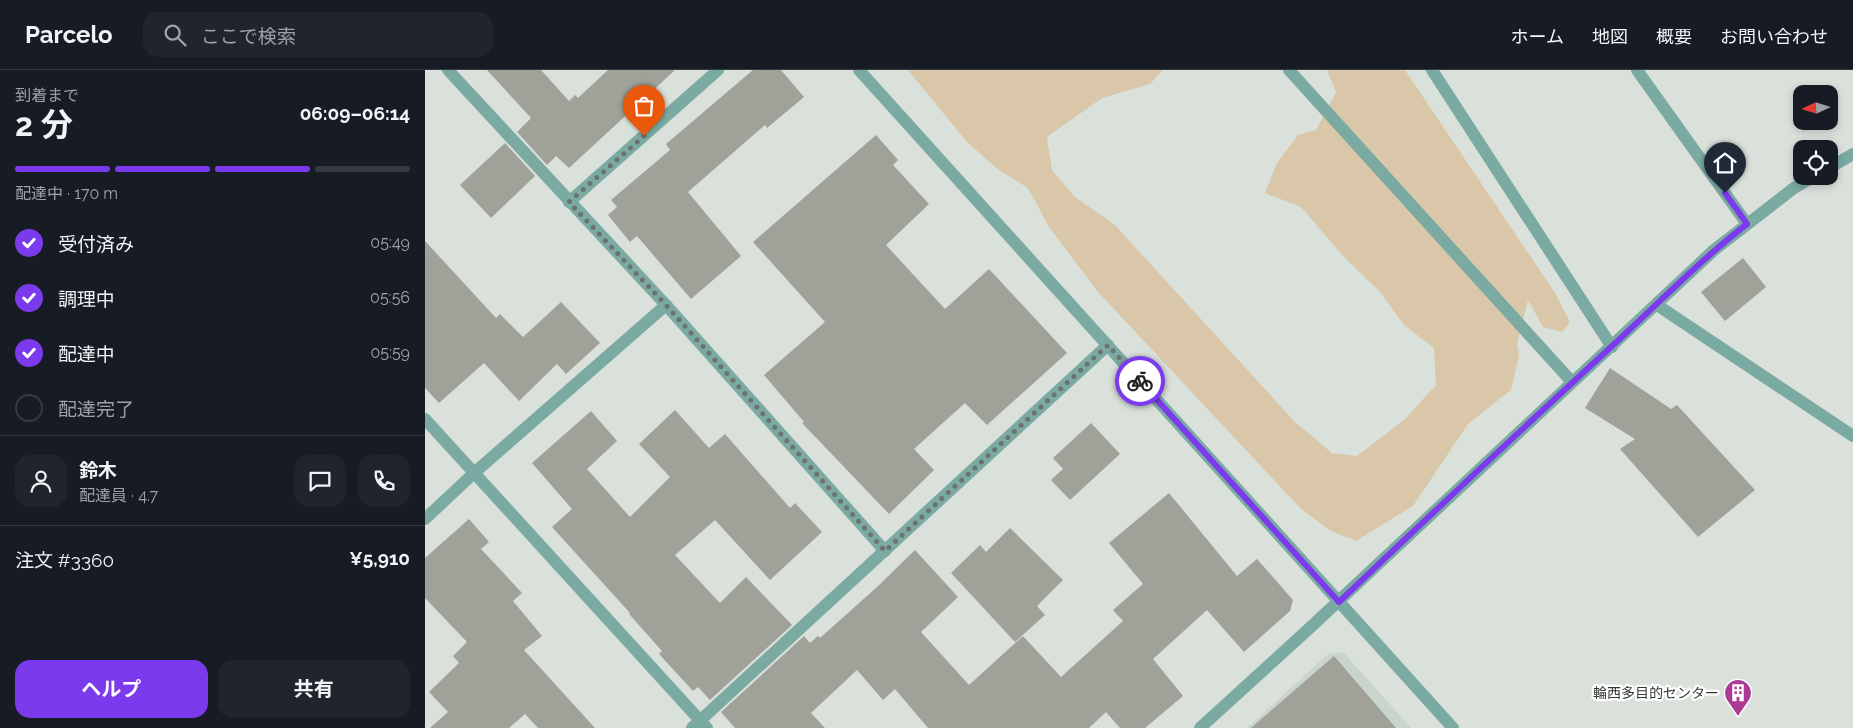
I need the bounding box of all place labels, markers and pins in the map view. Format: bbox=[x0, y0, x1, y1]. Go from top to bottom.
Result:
pin bbox=[623, 85, 665, 136]
pin bbox=[1704, 142, 1746, 193]
building icon: 輪西多目的センター bbox=[1723, 678, 1753, 717]
place label: 輪西多目的センター bbox=[1593, 685, 1719, 701]

